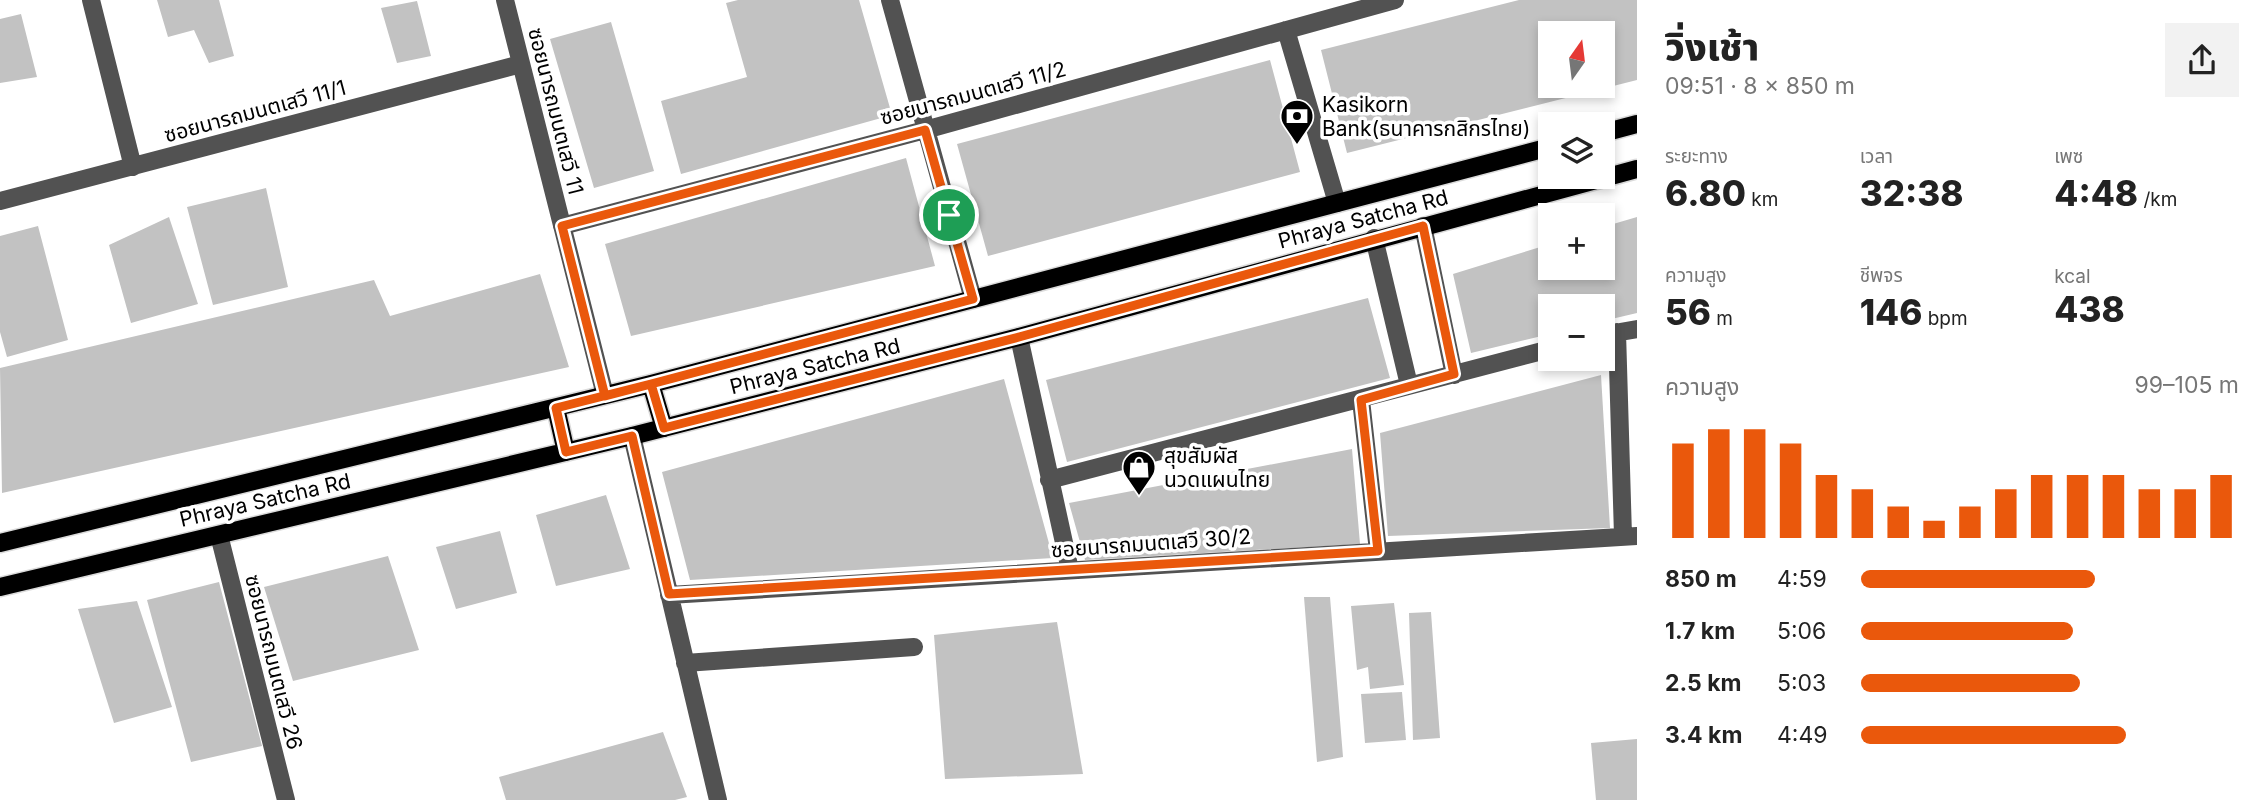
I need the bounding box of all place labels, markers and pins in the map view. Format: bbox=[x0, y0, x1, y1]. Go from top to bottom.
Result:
place label: Kasikorn Bank(ธนาคารกสิกรไทย) bbox=[1322, 92, 1530, 141]
bank icon: Kasikorn Bank(ธนาคารกสิกรไทย) bbox=[1278, 97, 1316, 146]
pin bbox=[919, 185, 979, 245]
place label: สุขสัมผัส นวดแผนไทย bbox=[1164, 443, 1270, 492]
shop icon: สุขสัมผัส นวดแผนไทย bbox=[1120, 448, 1158, 497]

